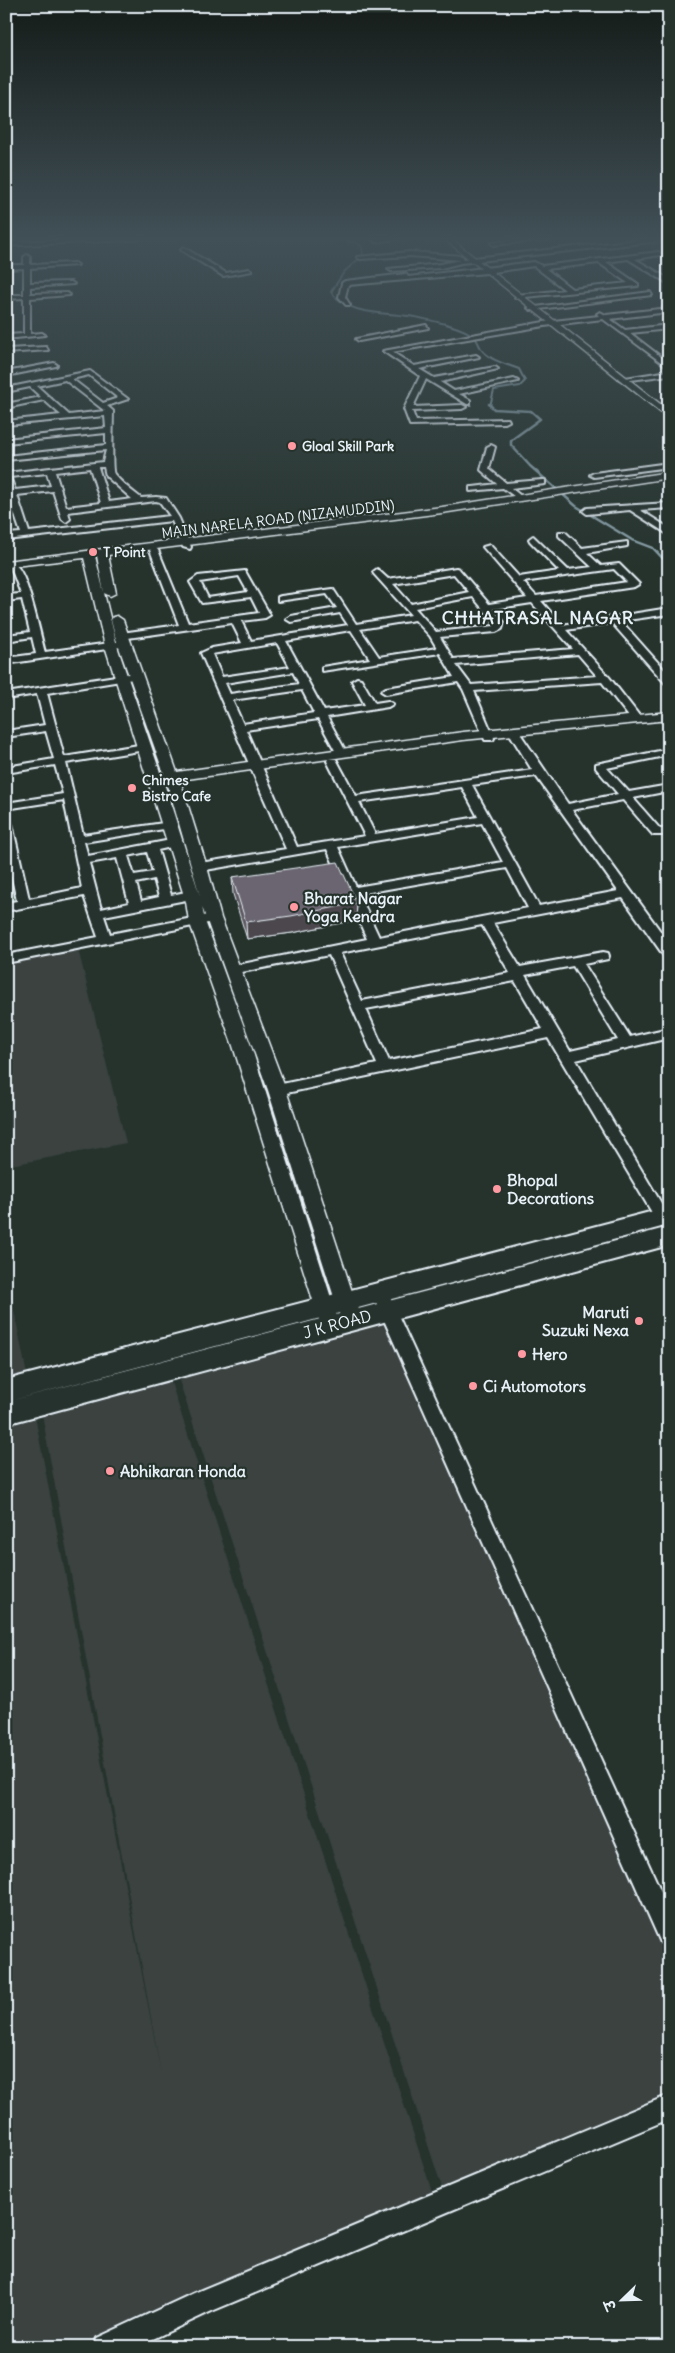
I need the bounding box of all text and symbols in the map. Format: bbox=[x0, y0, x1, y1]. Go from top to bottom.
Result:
place label: Gloal Skill Park bbox=[302, 437, 394, 455]
marker: Gloal Skill Park bbox=[286, 440, 298, 452]
street label: MAIN NARELA ROAD (NIZAMUDDIN) bbox=[160, 496, 396, 542]
place label: T Point bbox=[103, 543, 146, 561]
marker: T Point bbox=[87, 546, 99, 558]
district label: CHHATRASAL NAGAR bbox=[442, 606, 634, 629]
place label: Chimes Bistro Cafe bbox=[142, 771, 212, 805]
marker: Chimes Bistro Cafe bbox=[126, 782, 138, 794]
place label: Bharat Nagar Yoga Kendra bbox=[303, 888, 403, 927]
marker: Bharat Nagar Yoga Kendra bbox=[288, 901, 300, 913]
place label: Bhopal Decorations bbox=[507, 1170, 594, 1208]
marker: Bhopal Decorations bbox=[491, 1183, 503, 1195]
place label: Maruti Suzuki Nexa bbox=[542, 1302, 629, 1340]
street label: J K ROAD bbox=[301, 1305, 373, 1343]
marker: Maruti Suzuki Nexa bbox=[633, 1315, 645, 1327]
place label: Hero bbox=[532, 1344, 567, 1364]
marker: Hero bbox=[516, 1348, 528, 1360]
place label: Ci Automotors bbox=[483, 1376, 586, 1396]
marker: Ci Automotors bbox=[467, 1380, 479, 1392]
place label: Abhikaran Honda bbox=[120, 1461, 246, 1481]
marker: Abhikaran Honda bbox=[104, 1465, 116, 1477]
north arrow bbox=[598, 2276, 648, 2326]
text: उ bbox=[599, 2296, 621, 2315]

